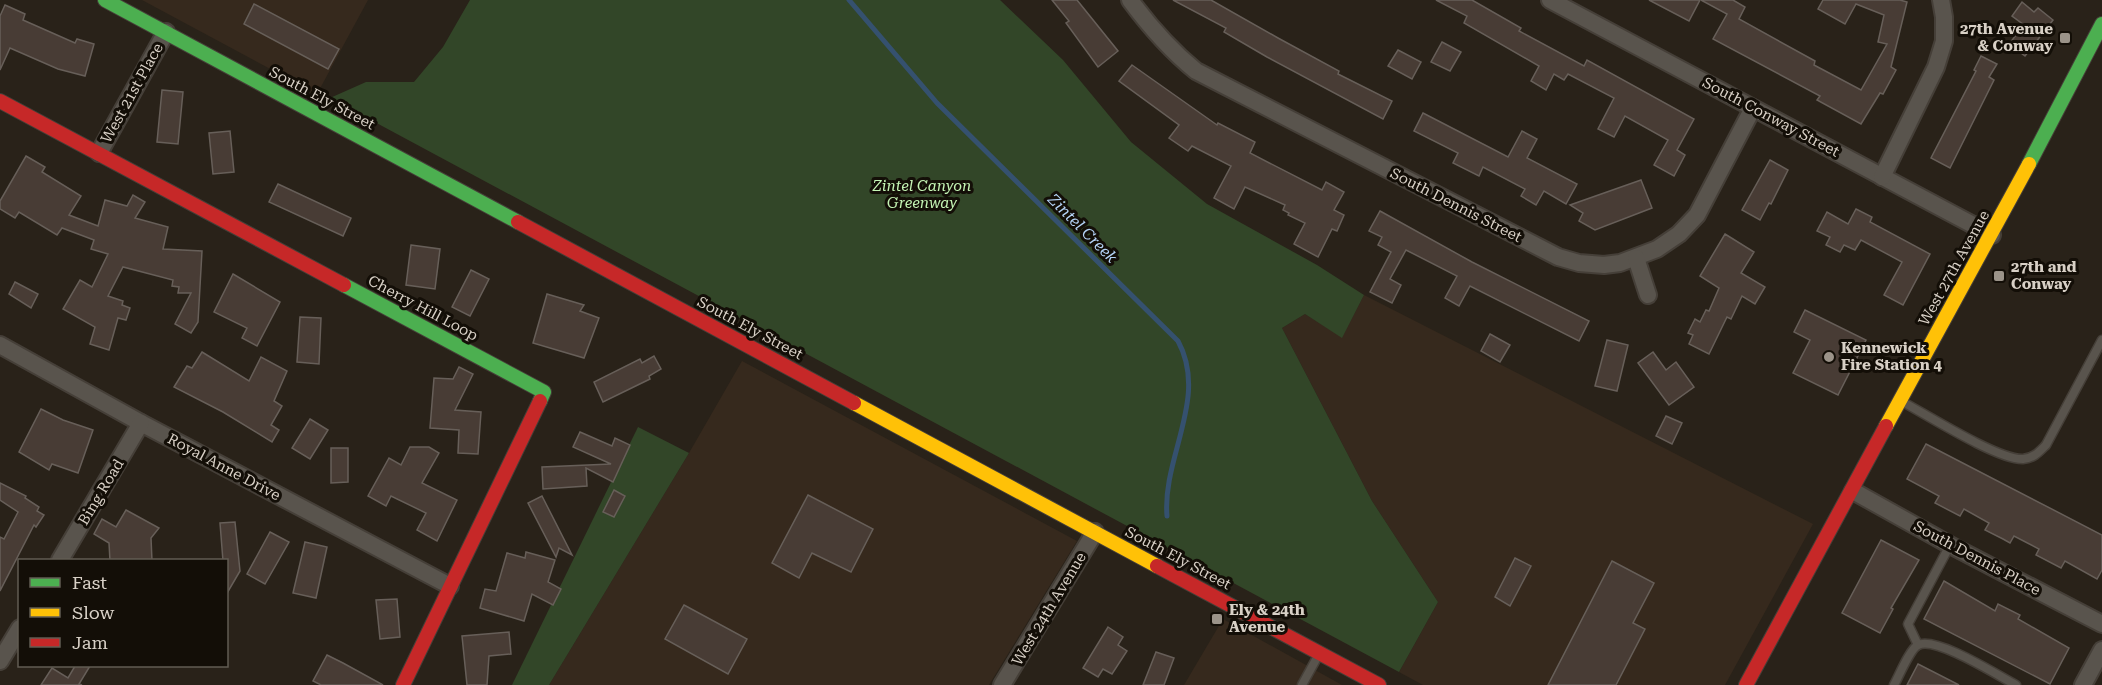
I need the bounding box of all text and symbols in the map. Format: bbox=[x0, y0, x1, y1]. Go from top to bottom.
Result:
place label: 27th Avenue & Conway bbox=[1960, 20, 2053, 55]
marker: 27th Avenue & Conway bbox=[2058, 31, 2072, 45]
street label: West 21st Place bbox=[97, 40, 167, 146]
street label: South Ely Street bbox=[266, 63, 378, 134]
street label: South Conway Street bbox=[1699, 73, 1843, 161]
street label: South Dennis Street bbox=[1387, 164, 1525, 246]
park label: Zintel Canyon Greenway bbox=[872, 177, 971, 212]
water label: Zintel Creek bbox=[1043, 189, 1121, 267]
street label: West 27th Avenue bbox=[1915, 207, 1993, 329]
place label: 27th and Conway bbox=[2011, 258, 2077, 293]
marker: 27th and Conway bbox=[1992, 269, 2006, 283]
street label: Cherry Hill Loop bbox=[365, 271, 481, 345]
street label: South Ely Street bbox=[694, 293, 806, 364]
place label: Kennewick Fire Station 4 bbox=[1841, 339, 1943, 374]
marker: Kennewick Fire Station 4 bbox=[1822, 350, 1836, 364]
street label: Royal Anne Drive bbox=[164, 430, 284, 504]
street label: Bing Road bbox=[74, 455, 128, 528]
street label: South Dennis Place bbox=[1911, 517, 2043, 599]
street label: South Ely Street bbox=[1122, 523, 1234, 594]
street label: West 24th Avenue bbox=[1008, 549, 1090, 669]
legend bbox=[18, 559, 228, 667]
text: Fast bbox=[72, 572, 107, 593]
place label: Ely & 24th Avenue bbox=[1229, 601, 1305, 636]
text: Slow bbox=[72, 602, 114, 623]
marker: Ely & 24th Avenue bbox=[1210, 612, 1224, 626]
text: Jam bbox=[72, 632, 108, 653]

